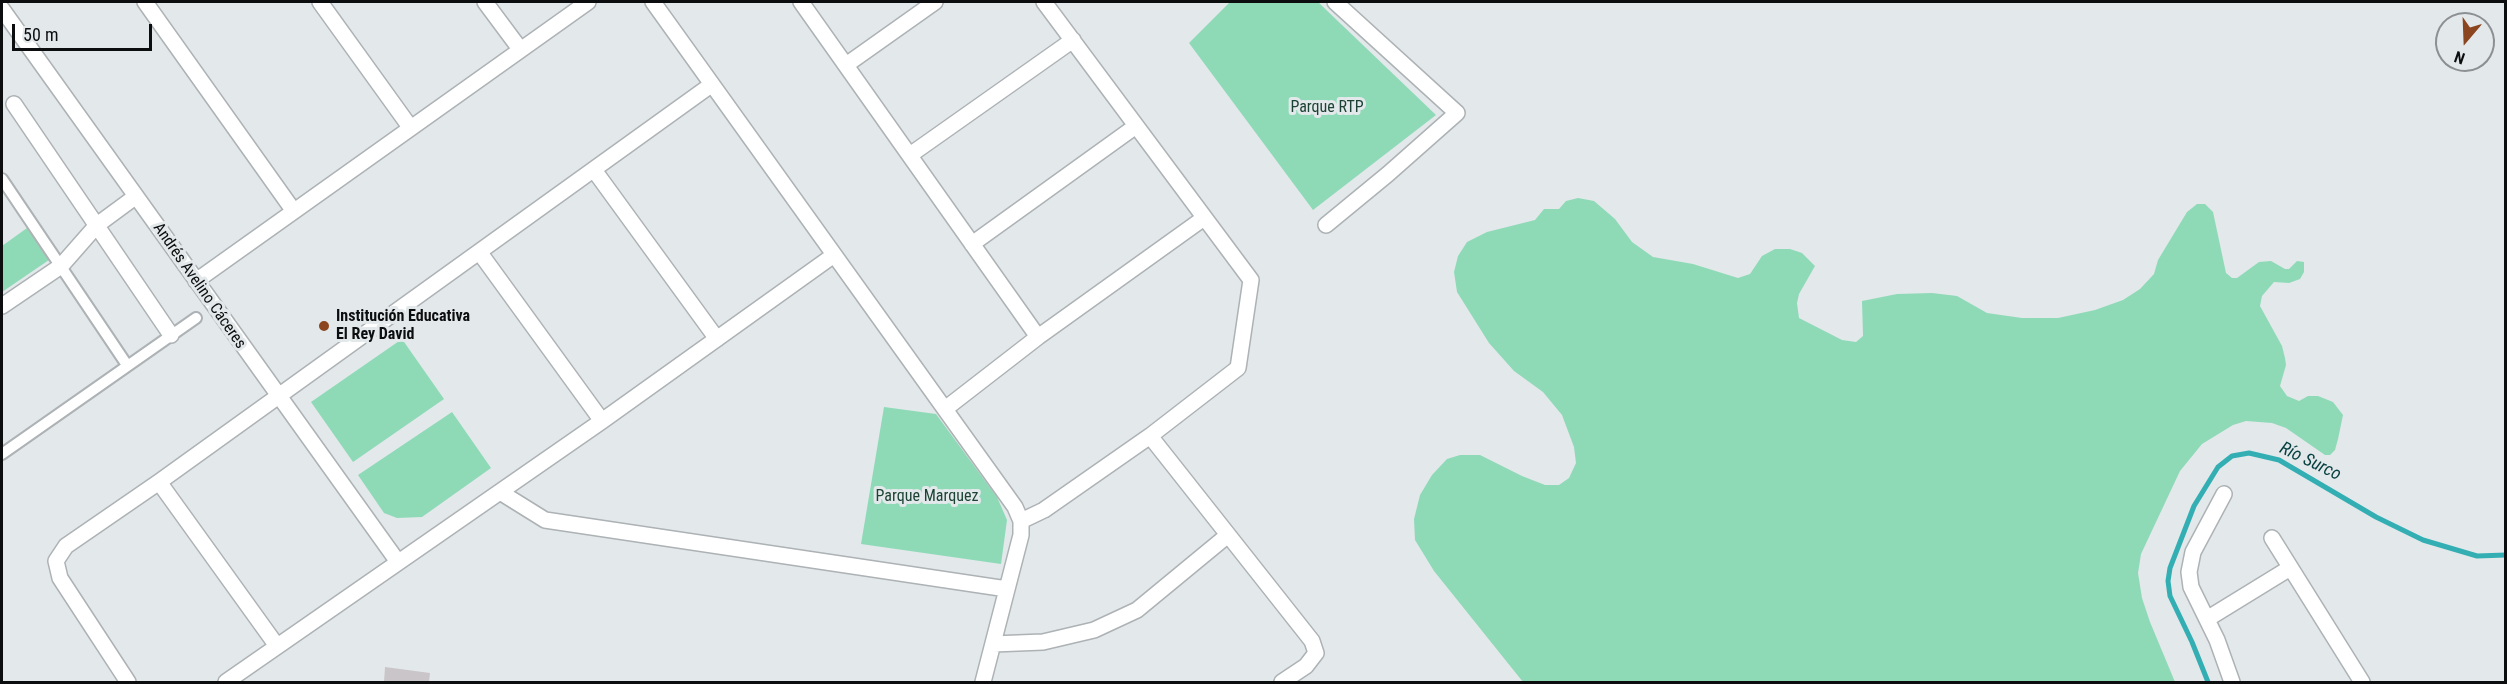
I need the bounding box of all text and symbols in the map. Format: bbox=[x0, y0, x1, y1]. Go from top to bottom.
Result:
scale bar bbox=[15, 12, 154, 50]
north arrow bbox=[2435, 12, 2495, 72]
text: 50 m bbox=[23, 24, 58, 45]
text: N bbox=[2452, 47, 2467, 68]
park label: Parque RTP bbox=[1290, 98, 1364, 118]
street label: Andrés Avelino Cáceres bbox=[148, 219, 250, 353]
place label: Institución Educativa El Rey David bbox=[336, 307, 470, 345]
marker: Institución Educativa El Rey David bbox=[317, 319, 331, 333]
water label: Río Surco bbox=[2276, 438, 2344, 486]
park label: Parque Marquez bbox=[876, 487, 978, 507]

